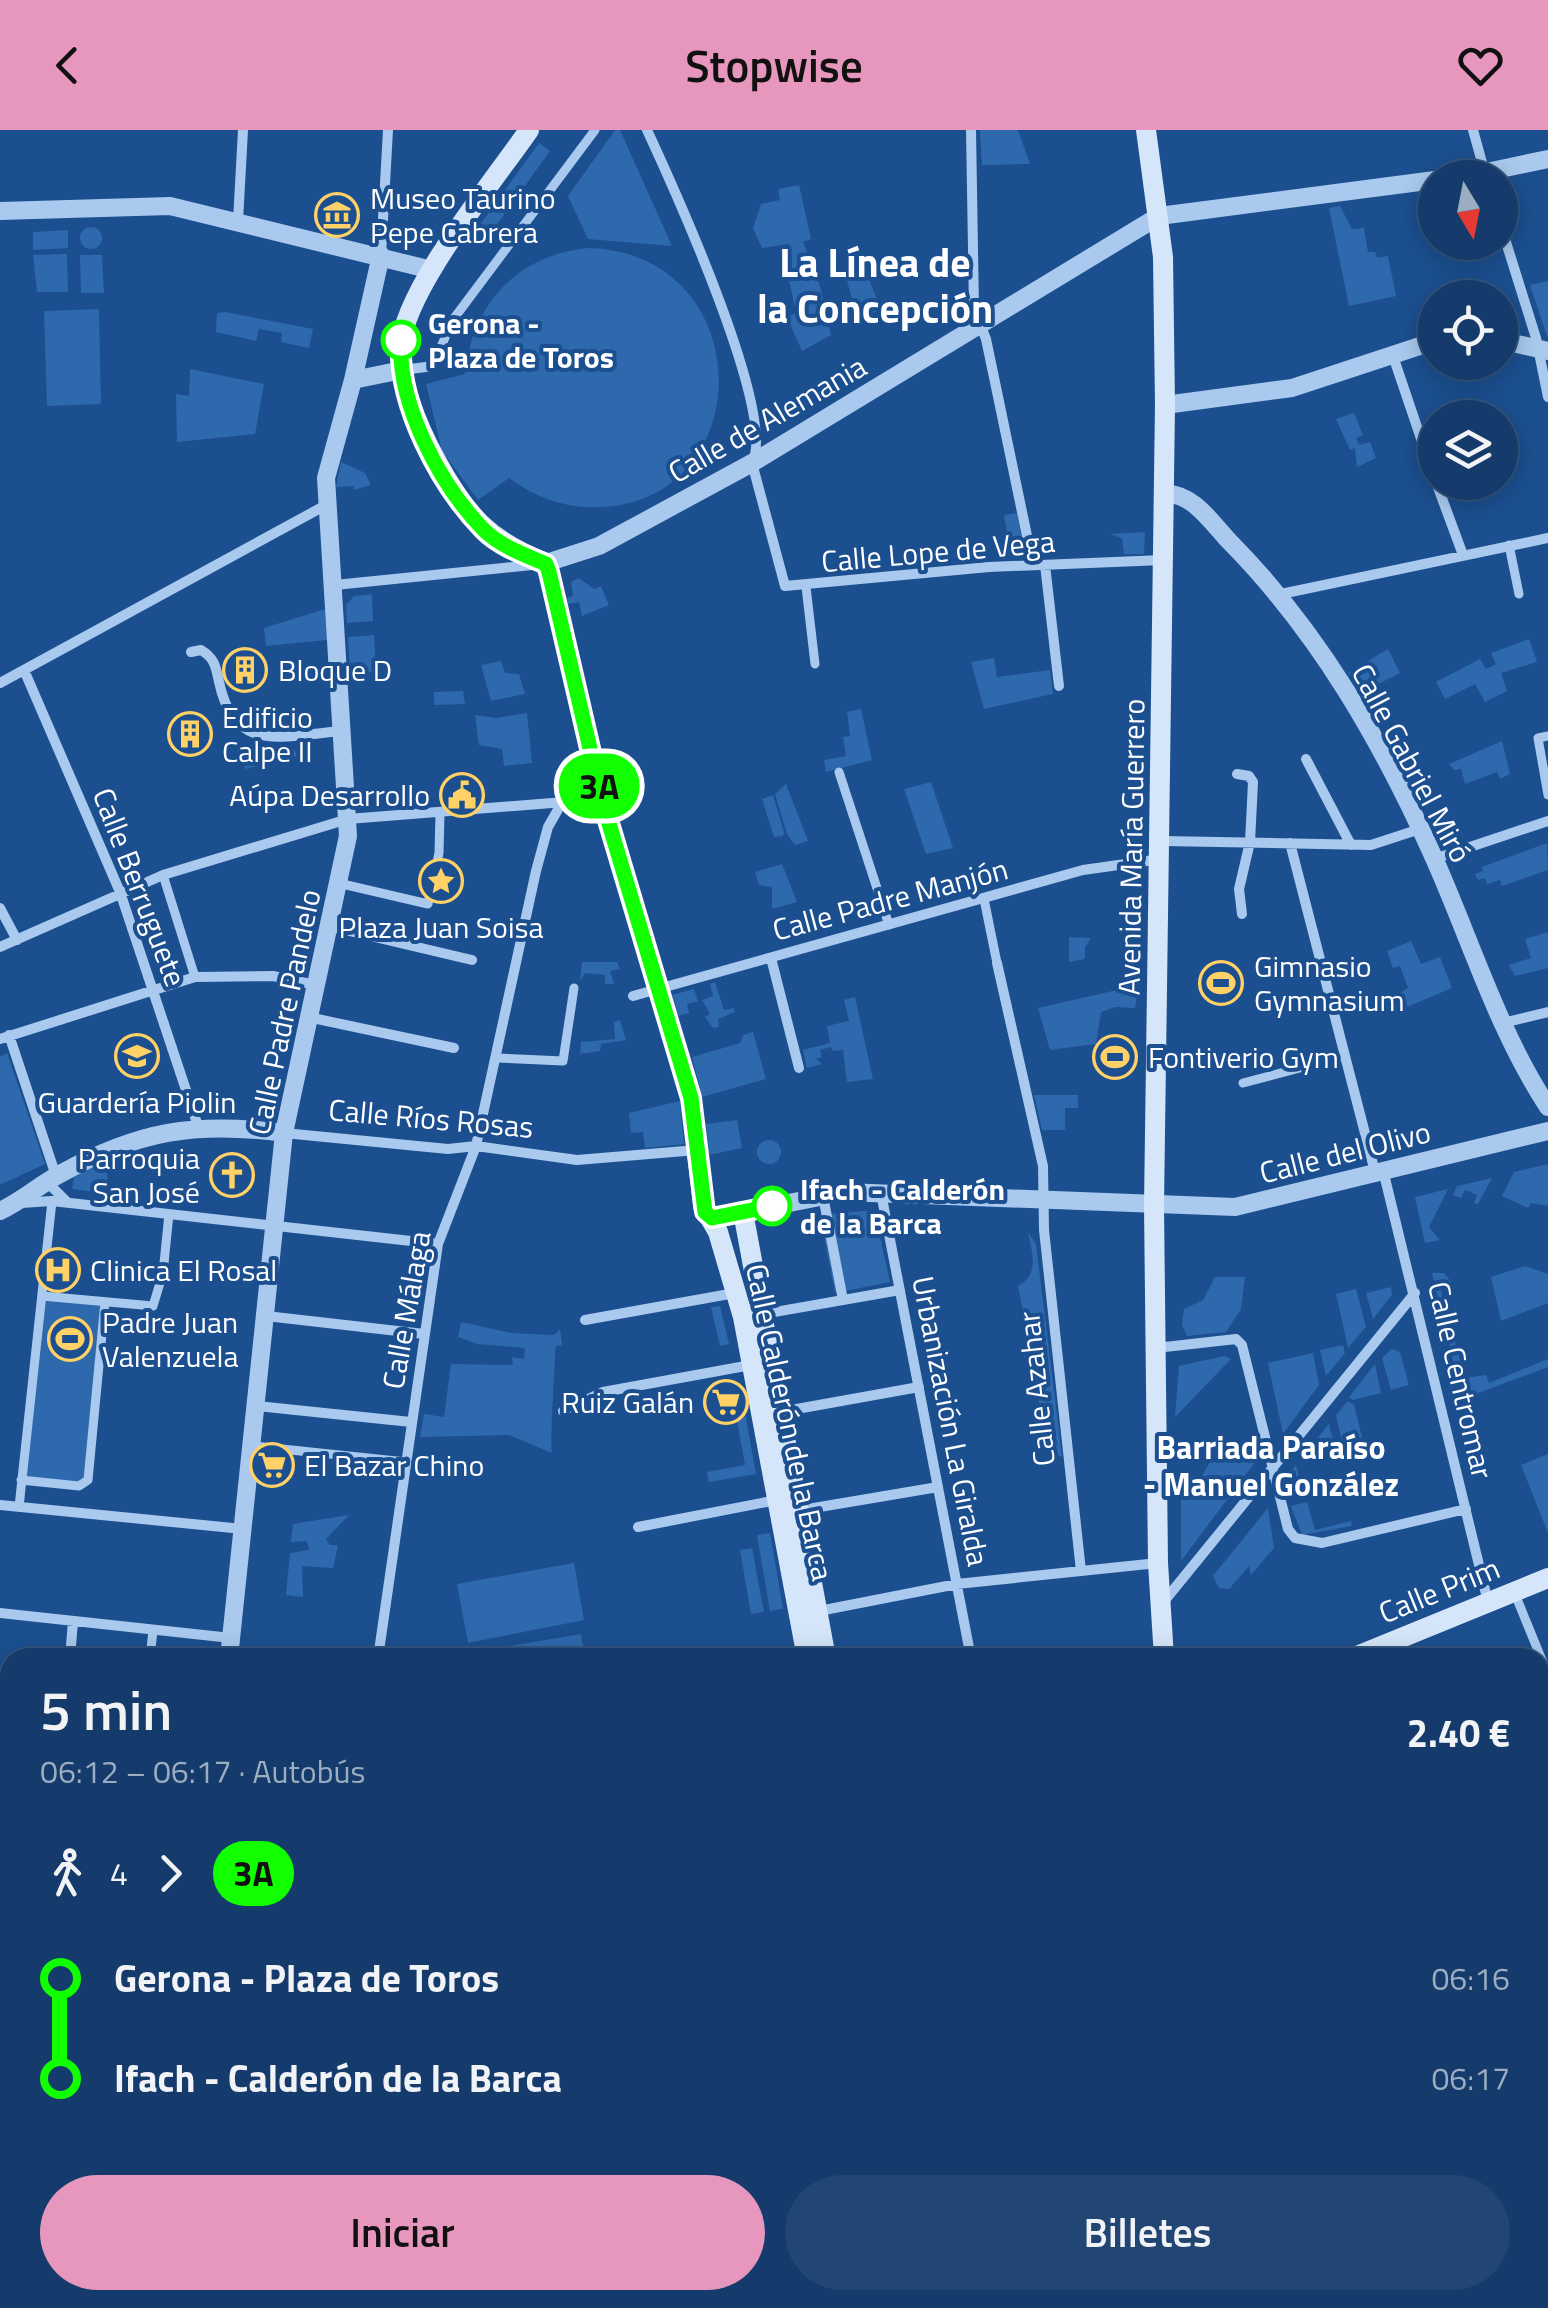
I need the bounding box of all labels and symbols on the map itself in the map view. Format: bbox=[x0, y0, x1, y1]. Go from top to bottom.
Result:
north arrow bbox=[1418, 160, 1518, 260]
place label: Museo Taurino Pepe Cabrera bbox=[370, 175, 556, 255]
museum icon: Museo Taurino Pepe Cabrera bbox=[314, 192, 360, 238]
district label: La Línea de la Concepción bbox=[757, 232, 993, 339]
place label: Gerona - Plaza de Toros bbox=[428, 300, 614, 380]
marker: Gerona - Plaza de Toros bbox=[382, 321, 420, 359]
street label: Calle de Alemania bbox=[659, 343, 875, 495]
street label: Calle Lope de Vega bbox=[819, 518, 1057, 584]
building icon: Bloque D bbox=[222, 647, 268, 693]
place label: Bloque D bbox=[278, 647, 392, 693]
street label: Calle Gabriel Miró bbox=[1340, 655, 1484, 871]
place label: Edificio Calpe II bbox=[222, 694, 313, 774]
street label: Avenida María Guerrero bbox=[1105, 698, 1157, 996]
building icon: Edificio Calpe II bbox=[167, 711, 213, 757]
line badge: 3A bbox=[554, 754, 644, 818]
place label: Aúpa Desarrollo bbox=[229, 772, 430, 818]
public building icon: Aúpa Desarrollo bbox=[439, 772, 485, 818]
street label: Calle Berruguete bbox=[81, 781, 199, 993]
street label: Calle Padre Manjón bbox=[767, 845, 1013, 953]
place icon: Plaza Juan Soisa bbox=[418, 858, 464, 904]
street label: Calle Padre Pandelo bbox=[236, 885, 332, 1139]
place label: Plaza Juan Soisa bbox=[338, 904, 544, 950]
place label: Gimnasio Gymnasium bbox=[1254, 943, 1405, 1023]
sports icon: Gimnasio Gymnasium bbox=[1198, 960, 1244, 1006]
school or university icon: Guardería Piolin bbox=[114, 1033, 160, 1079]
sports icon: Fontiverio Gym bbox=[1092, 1034, 1138, 1080]
place label: Fontiverio Gym bbox=[1148, 1034, 1339, 1080]
place label: Guardería Piolin bbox=[38, 1079, 236, 1125]
street label: Calle Ríos Rosas bbox=[327, 1086, 535, 1150]
street label: Calle del Olivo bbox=[1255, 1109, 1435, 1195]
place label: Parroquia San José bbox=[78, 1135, 200, 1215]
church icon: Parroquia San José bbox=[209, 1152, 255, 1198]
place label: Ifach - Calderón de la Barca bbox=[800, 1166, 1005, 1246]
marker: Ifach - Calderón de la Barca bbox=[753, 1187, 791, 1225]
street label: Calle Málaga bbox=[369, 1227, 443, 1393]
hospital icon: Clinica El Rosal bbox=[35, 1247, 81, 1293]
place label: Clinica El Rosal bbox=[90, 1247, 277, 1293]
street label: Calle Calderón de la Barca bbox=[734, 1259, 846, 1585]
street label: Urbanización La Giralda bbox=[900, 1272, 1002, 1570]
street label: Calle Centromar bbox=[1416, 1277, 1506, 1483]
place label: Padre Juan Valenzuela bbox=[102, 1299, 239, 1379]
street label: Calle Azahar bbox=[1005, 1309, 1067, 1469]
sports icon: Padre Juan Valenzuela bbox=[47, 1316, 93, 1362]
place label: Ruiz Galán bbox=[561, 1379, 694, 1425]
supermarket icon: Ruiz Galán bbox=[703, 1379, 749, 1425]
district label: Barriada Paraíso - Manuel González bbox=[1143, 1423, 1399, 1508]
supermarket icon: El Bazar Chino bbox=[249, 1442, 295, 1488]
place label: El Bazar Chino bbox=[304, 1442, 484, 1488]
street label: Calle Prim bbox=[1372, 1545, 1506, 1635]

